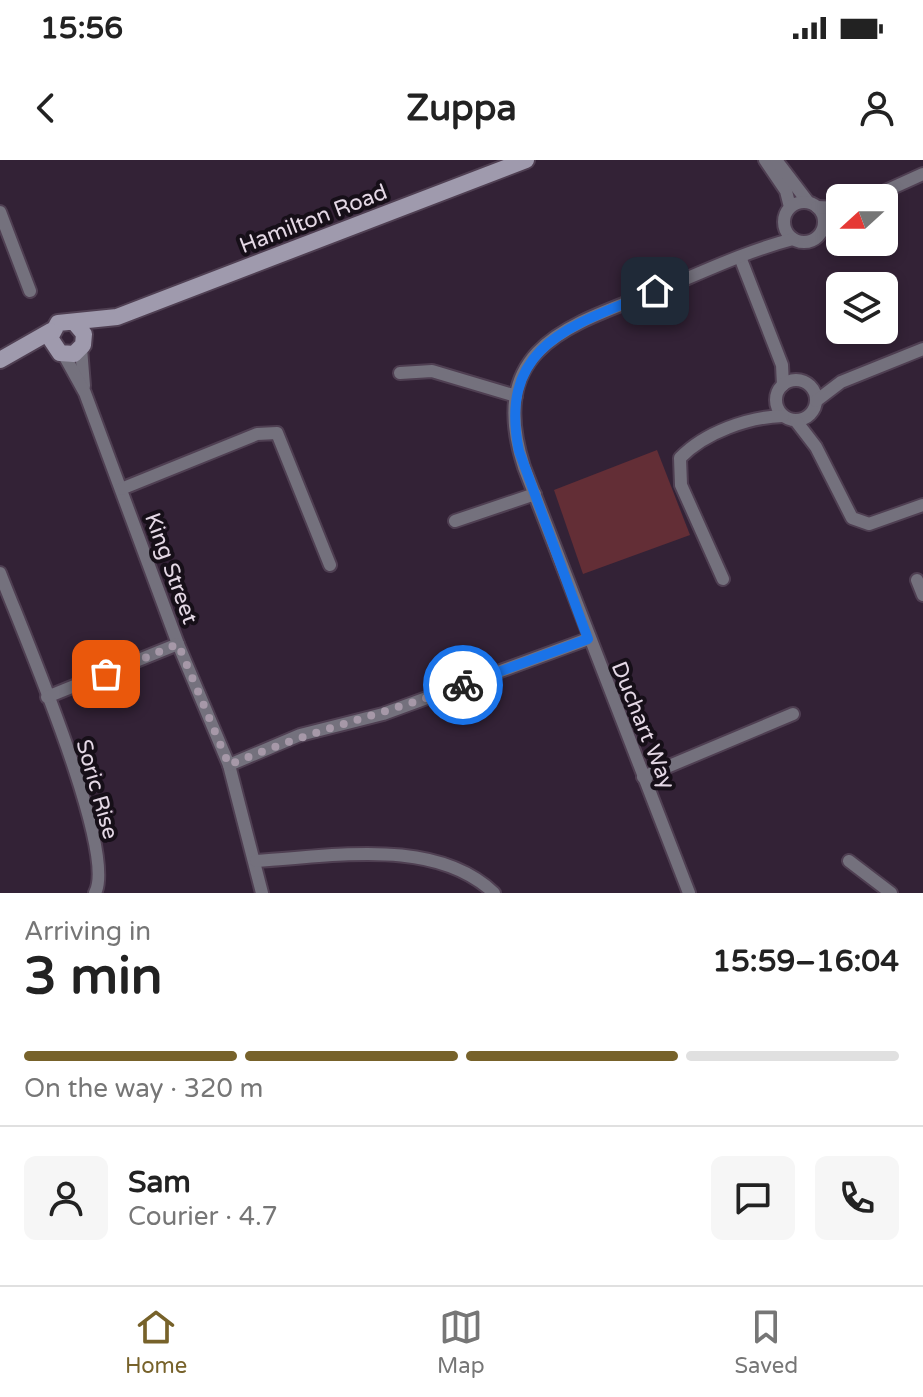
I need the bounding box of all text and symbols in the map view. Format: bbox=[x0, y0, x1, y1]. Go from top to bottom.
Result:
text: 15:56 bbox=[40, 10, 123, 47]
icon: back bbox=[24, 86, 68, 130]
icon: person bbox=[855, 86, 899, 130]
text: Zuppa bbox=[406, 87, 517, 130]
street label: Hamilton Road bbox=[236, 179, 391, 259]
north arrow bbox=[826, 184, 898, 256]
map controls bbox=[826, 184, 898, 344]
pin bbox=[621, 257, 689, 325]
icon: home bbox=[633, 269, 677, 313]
button: layers bbox=[826, 272, 898, 344]
street label: King Street bbox=[139, 509, 203, 627]
pin bbox=[72, 640, 140, 708]
courier bbox=[423, 645, 503, 725]
icon: bag bbox=[84, 652, 128, 696]
street label: Duchart Way bbox=[606, 658, 681, 793]
icon: bike bbox=[441, 663, 485, 707]
street label: Soric Rise bbox=[70, 736, 124, 842]
text: Arriving in bbox=[24, 916, 151, 947]
text: 15:59–16:04 bbox=[712, 943, 899, 980]
text: 3 min bbox=[24, 945, 163, 1008]
text: On the way · 320 m bbox=[24, 1073, 263, 1104]
button: person bbox=[24, 1156, 108, 1240]
button: chat bbox=[711, 1156, 795, 1240]
button: phone bbox=[815, 1156, 899, 1240]
text: Sam bbox=[128, 1164, 191, 1201]
text: Courier · 4.7 bbox=[128, 1201, 278, 1232]
tab: Home bbox=[125, 1305, 187, 1379]
tab: Map bbox=[437, 1305, 485, 1379]
tab: Saved bbox=[734, 1305, 798, 1379]

